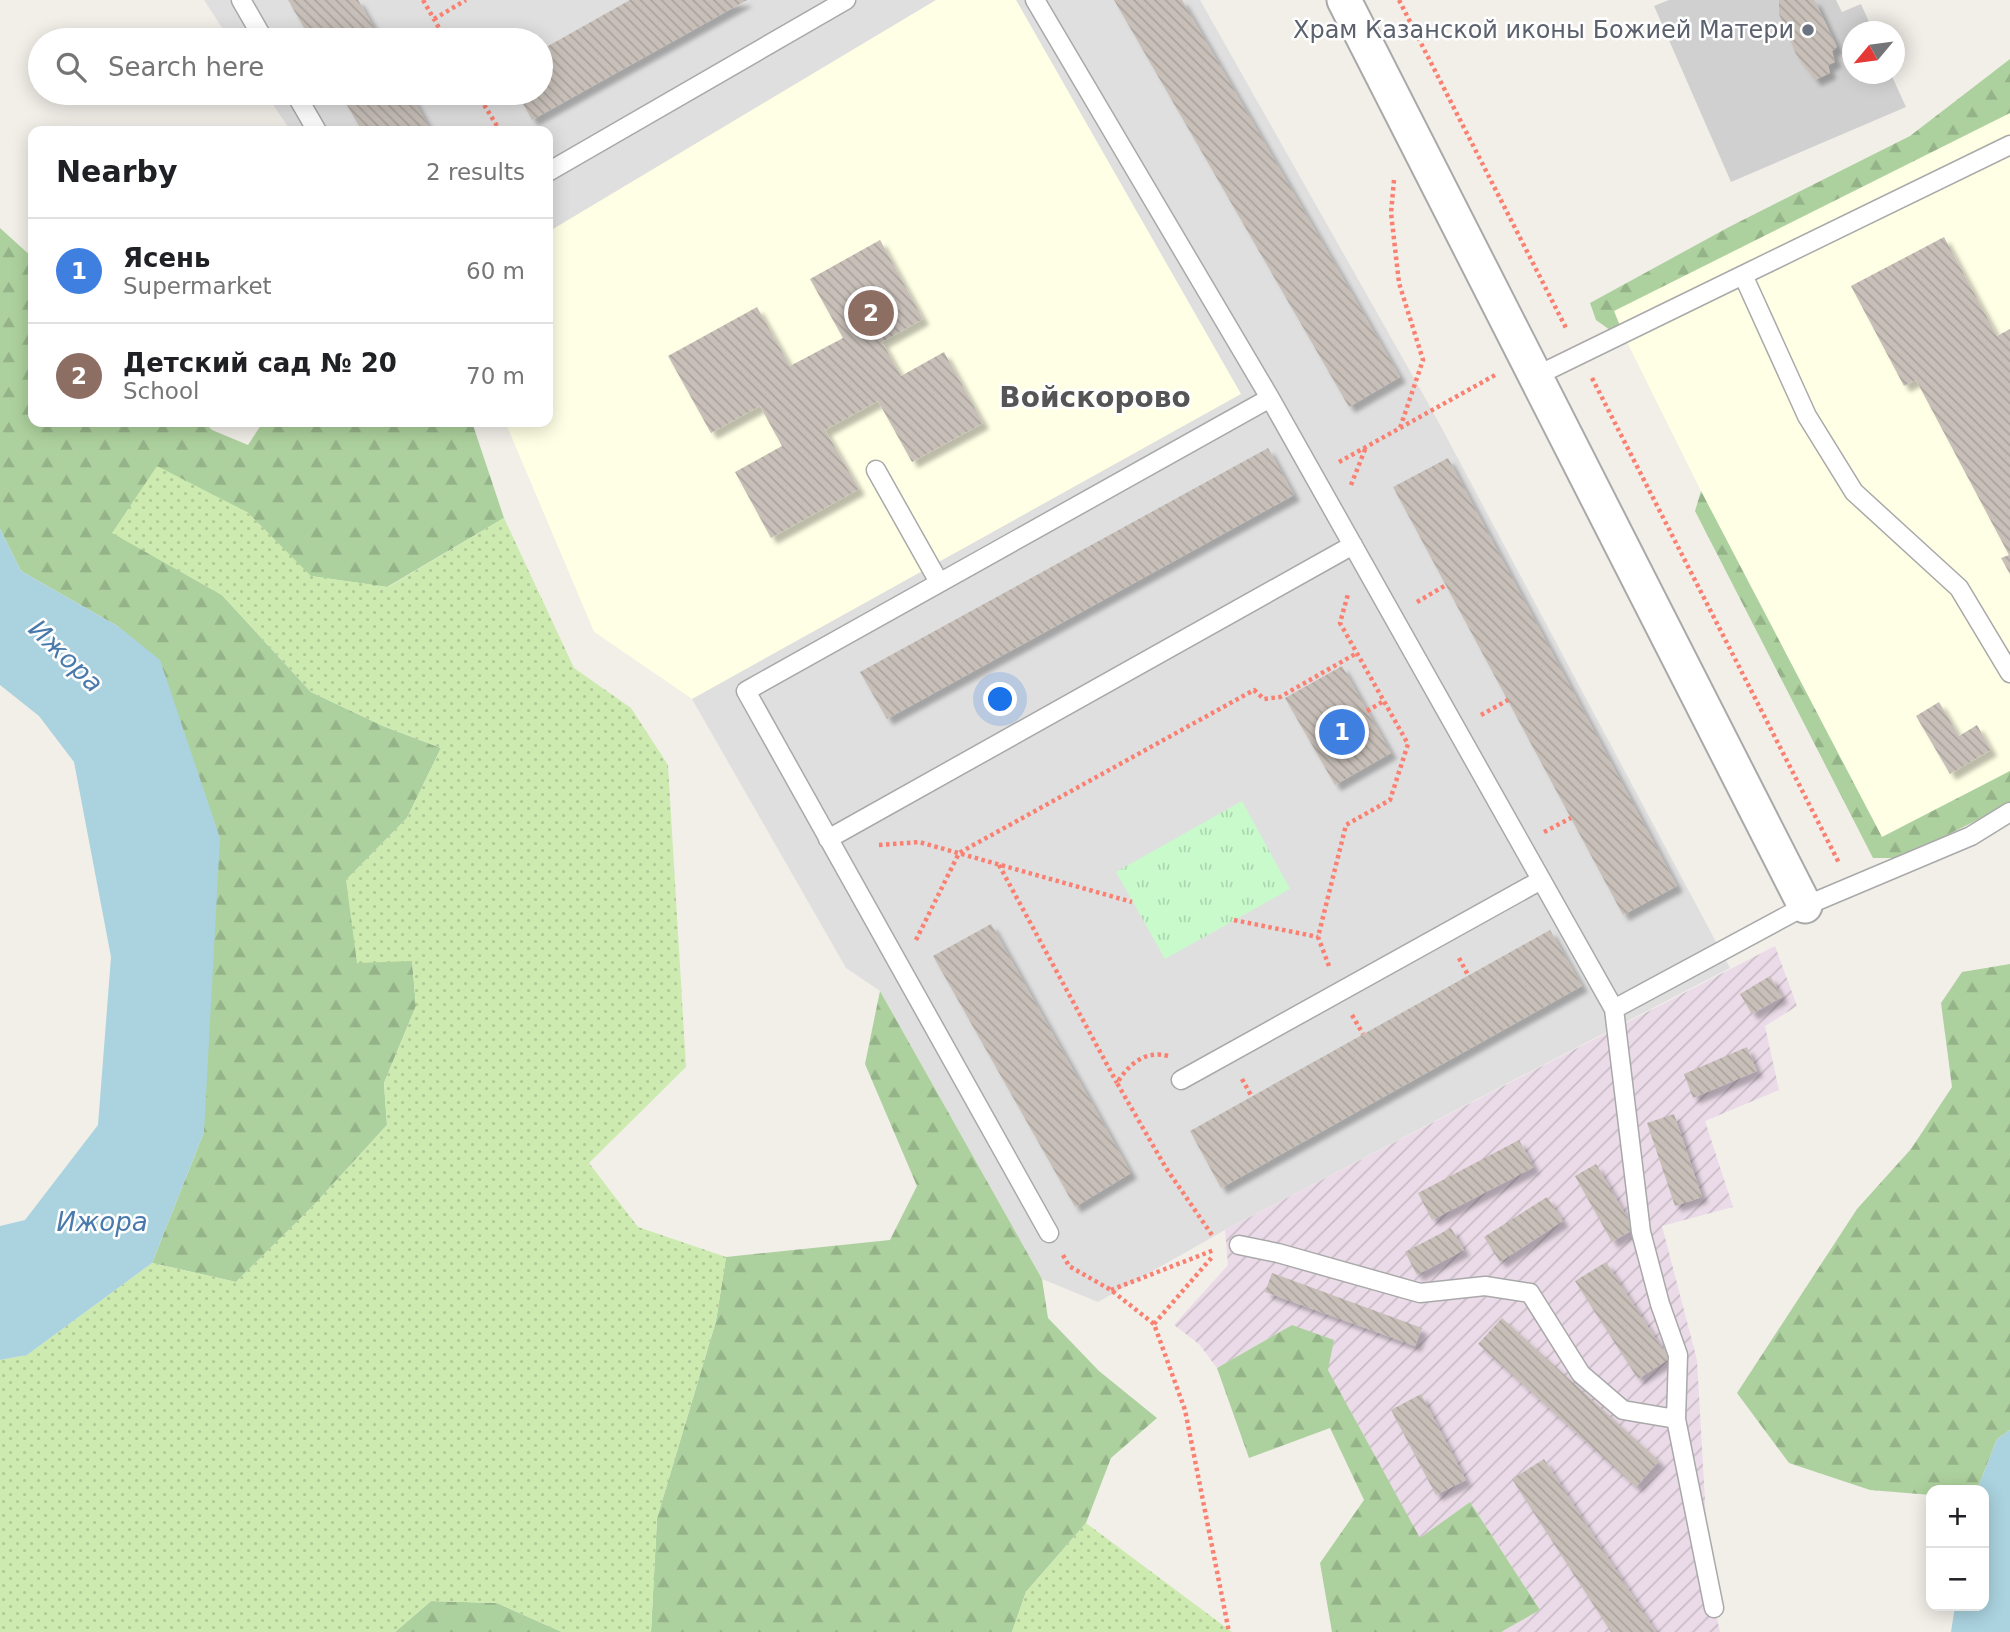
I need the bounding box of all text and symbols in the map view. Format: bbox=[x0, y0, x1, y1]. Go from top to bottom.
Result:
place label: Храм Казанской иконы Божией Матери bbox=[1293, 16, 1794, 44]
north arrow bbox=[1842, 21, 1905, 84]
marker: Храм Казанской иконы Божией Матери bbox=[1800, 22, 1816, 38]
search box bbox=[28, 28, 553, 105]
icon: search bbox=[52, 48, 90, 86]
text: Search here bbox=[108, 52, 264, 82]
text: Nearby bbox=[56, 154, 178, 189]
text: 2 results bbox=[426, 159, 525, 185]
text: Ясень bbox=[123, 243, 210, 273]
text: 1 bbox=[71, 258, 87, 284]
text: 60 m bbox=[466, 258, 525, 284]
text: Supermarket bbox=[123, 273, 272, 299]
pin: 2 bbox=[848, 287, 894, 339]
text: Детский сад № 20 bbox=[123, 348, 397, 378]
text: 2 bbox=[71, 363, 87, 389]
text: 70 m bbox=[466, 363, 525, 389]
text: School bbox=[123, 378, 199, 404]
district label: Войскорово bbox=[999, 381, 1191, 414]
water label: Ижора bbox=[23, 614, 109, 698]
your location bbox=[983, 682, 1017, 716]
pin: 1 bbox=[1319, 706, 1365, 758]
water label: Ижора bbox=[56, 1207, 148, 1237]
map controls bbox=[1926, 1485, 1989, 1611]
button: + bbox=[1926, 1485, 1989, 1548]
button: − bbox=[1926, 1548, 1989, 1611]

